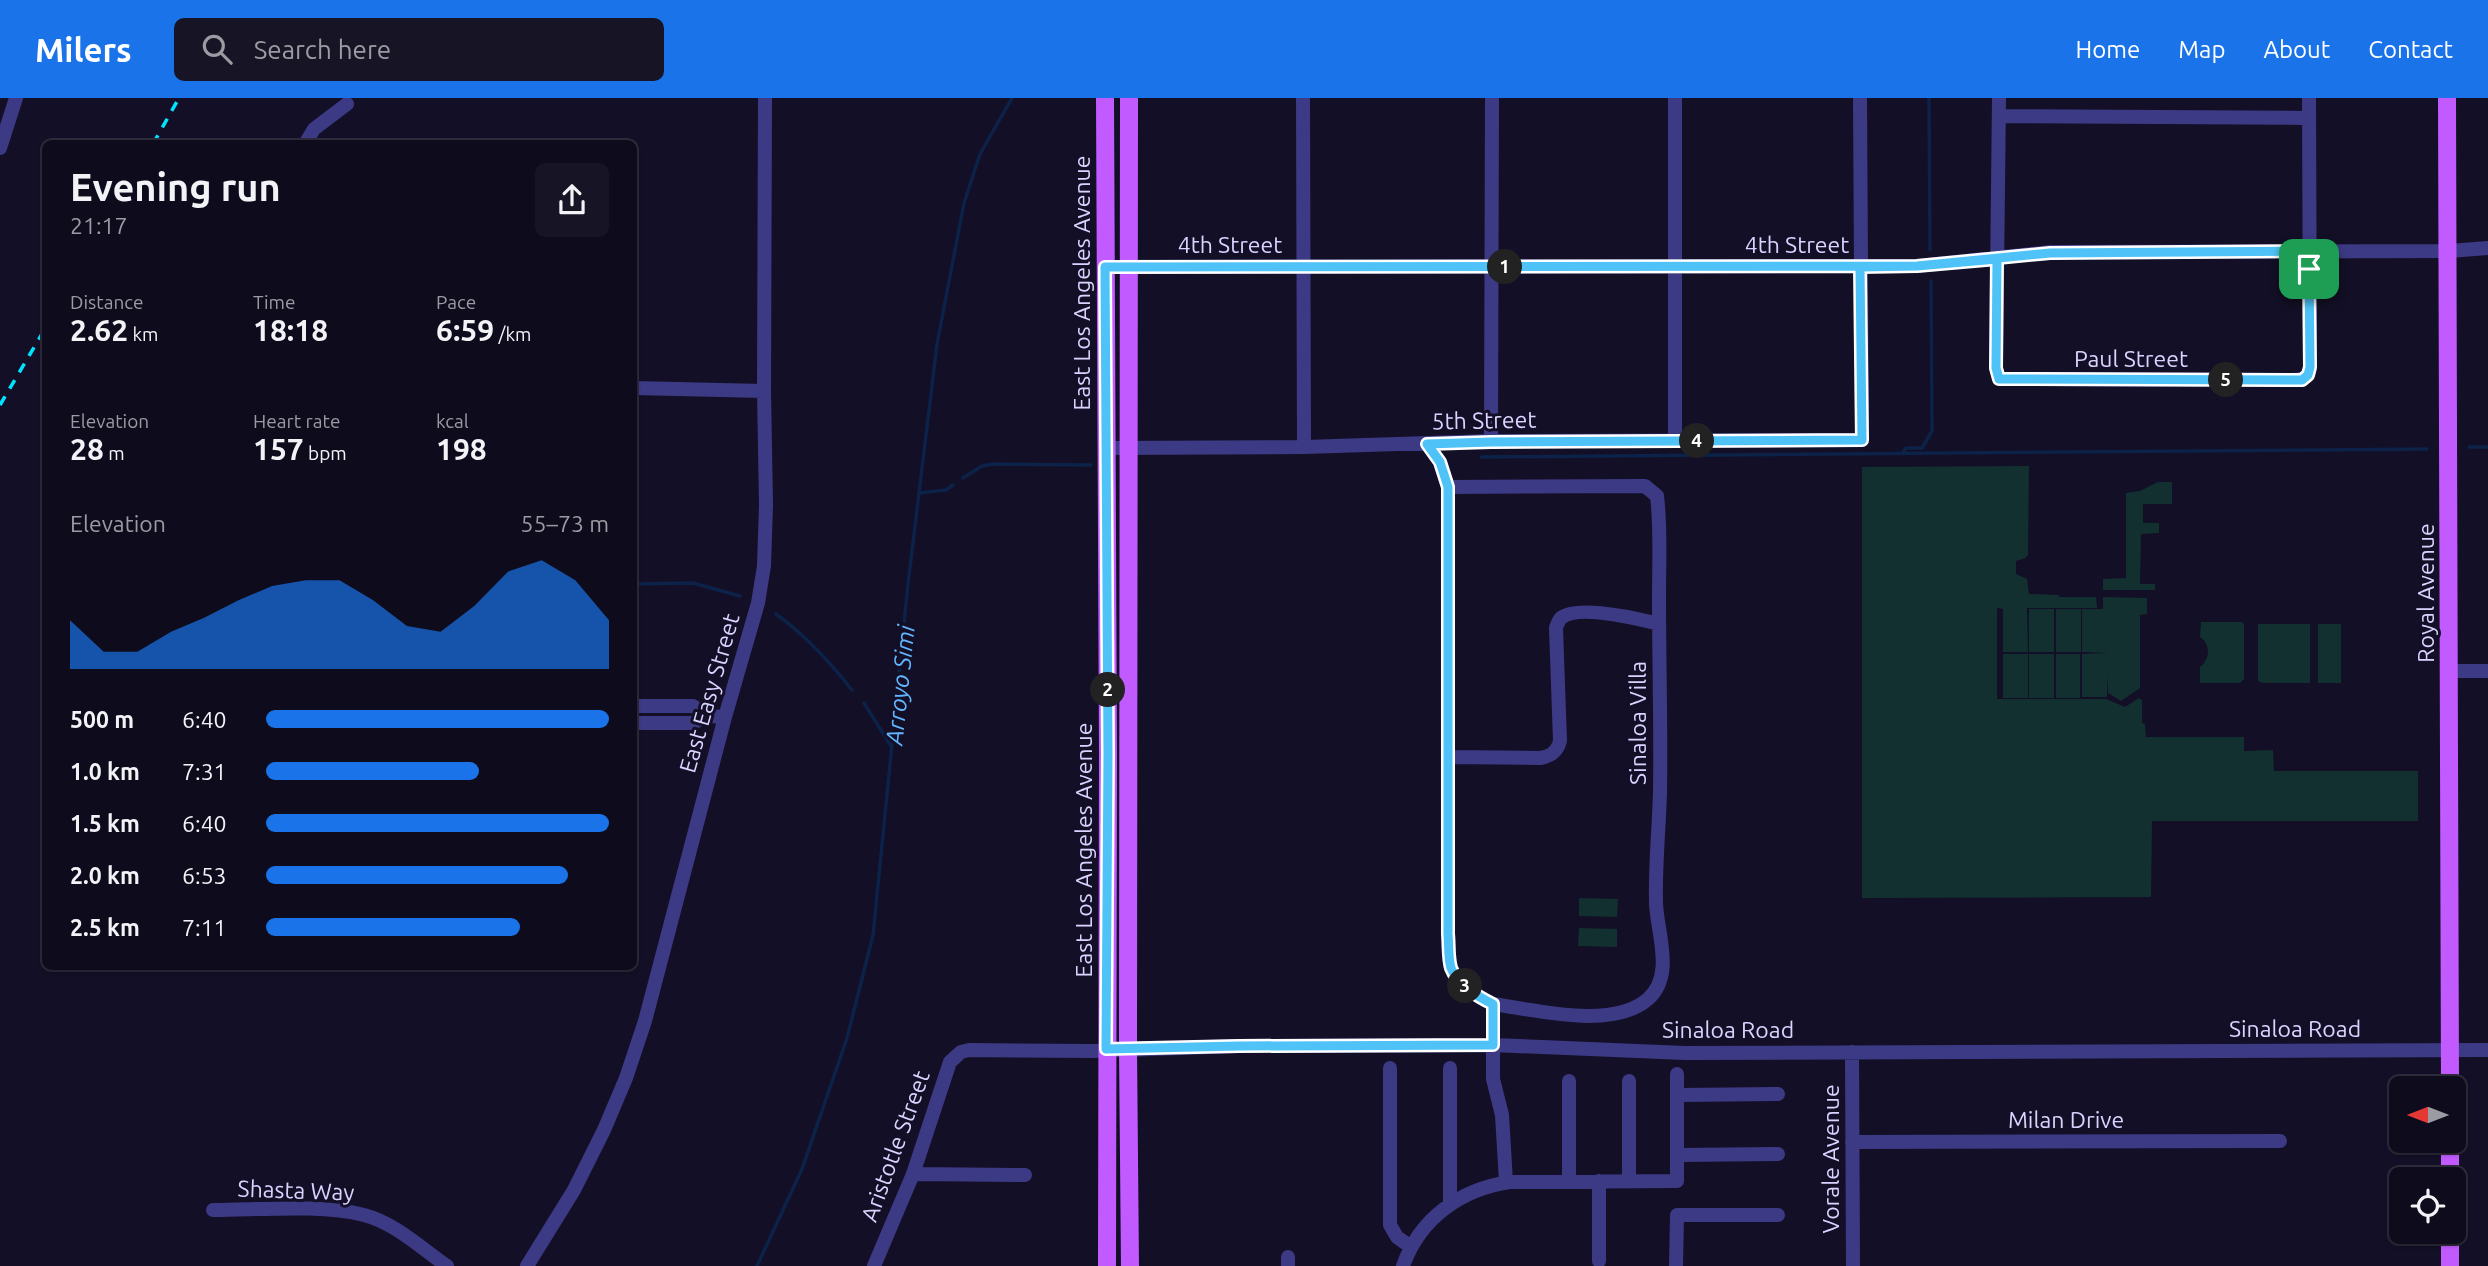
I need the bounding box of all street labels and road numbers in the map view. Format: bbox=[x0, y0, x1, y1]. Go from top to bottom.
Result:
street label: East Los Angeles Avenue bbox=[1069, 156, 1094, 410]
street label: 4th Street bbox=[1178, 232, 1282, 257]
street label: 4th Street bbox=[1745, 232, 1849, 257]
street label: Paul Street bbox=[2074, 346, 2188, 371]
street label: 5th Street bbox=[1431, 407, 1537, 433]
street label: Royal Avenue bbox=[2413, 523, 2438, 663]
street label: East Easy Street bbox=[674, 611, 744, 775]
street label: Sinaloa Villa bbox=[1625, 661, 1650, 785]
street label: East Los Angeles Avenue bbox=[1071, 723, 1096, 977]
street label: Sinaloa Road bbox=[2229, 1016, 2361, 1041]
street label: Sinaloa Road bbox=[1662, 1017, 1794, 1042]
street label: Aristotle Street bbox=[856, 1067, 934, 1225]
street label: Vorale Avenue bbox=[1818, 1084, 1843, 1234]
street label: Milan Drive bbox=[2008, 1107, 2124, 1132]
street label: Shasta Way bbox=[237, 1175, 355, 1205]

